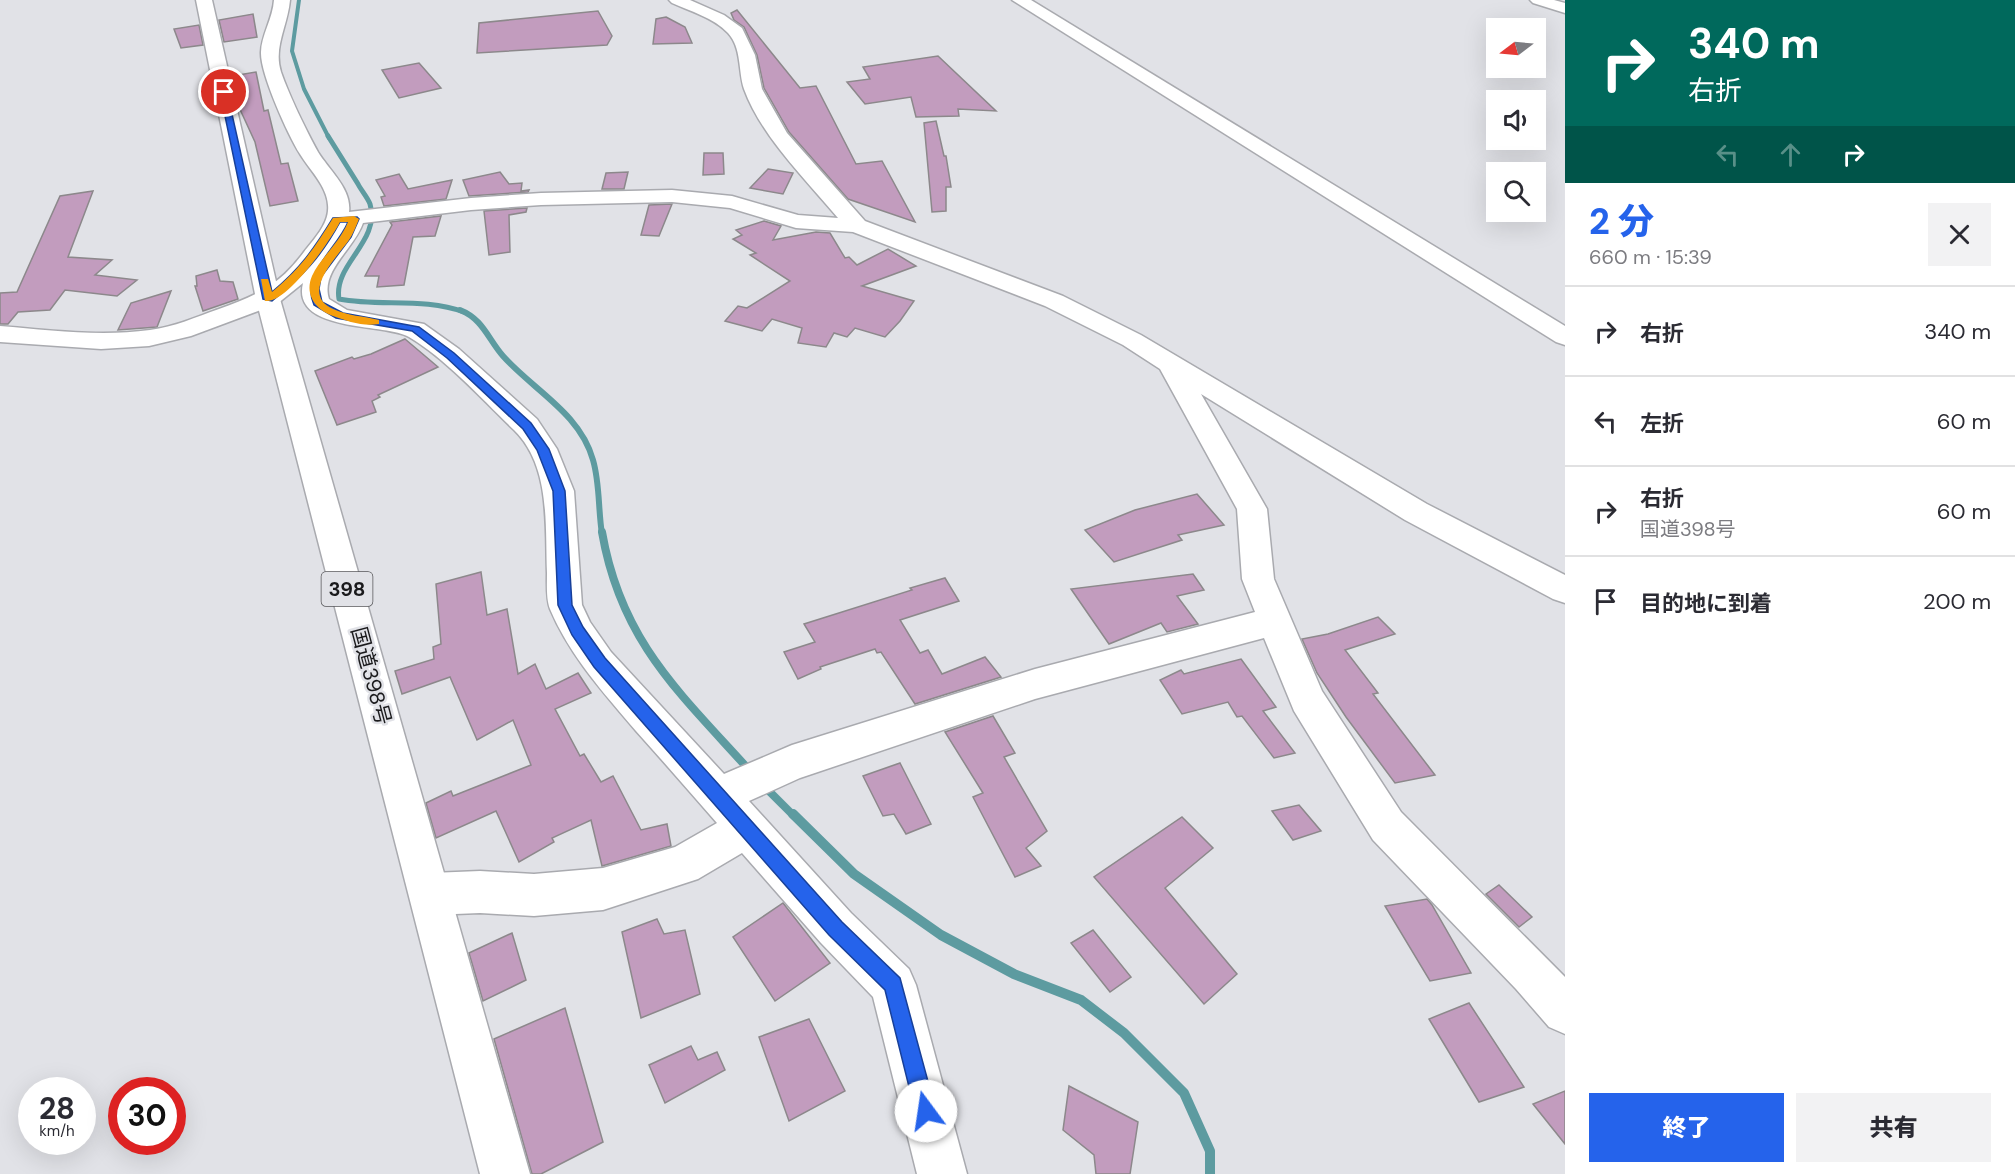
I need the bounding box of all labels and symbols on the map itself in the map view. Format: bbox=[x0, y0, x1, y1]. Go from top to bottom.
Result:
north arrow bbox=[1486, 18, 1546, 78]
pin bbox=[198, 66, 249, 117]
road number: 398 bbox=[322, 572, 372, 606]
street label: 国道398号 bbox=[344, 624, 398, 728]
speed limit sign: 30 bbox=[108, 1077, 186, 1155]
position arrow bbox=[894, 1079, 958, 1143]

